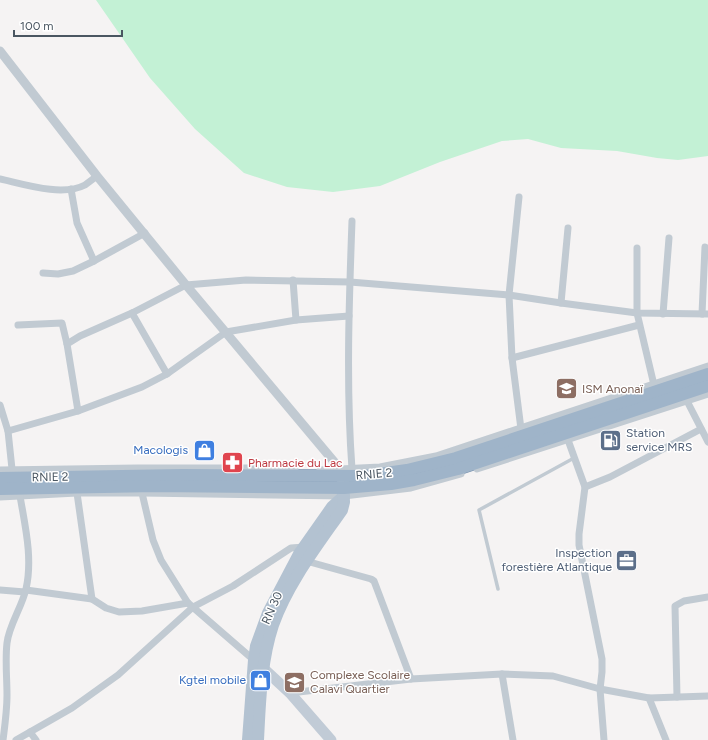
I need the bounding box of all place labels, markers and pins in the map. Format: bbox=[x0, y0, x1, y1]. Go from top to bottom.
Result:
school or university icon: ISM Anonaï bbox=[553, 376, 579, 402]
place label: ISM Anonaï bbox=[582, 382, 643, 396]
place label: Station service MRS bbox=[626, 426, 692, 454]
fuel station icon: Station service MRS bbox=[598, 427, 624, 453]
shop icon: Macologis bbox=[191, 437, 217, 463]
place label: Macologis bbox=[133, 443, 188, 457]
pharmacy icon: Pharmacie du Lac bbox=[219, 450, 245, 476]
place label: Pharmacie du Lac bbox=[248, 456, 343, 470]
place label: Inspection forestière Atlantique bbox=[501, 546, 612, 574]
office icon: Inspection forestière Atlantique bbox=[614, 547, 640, 573]
shop icon: Kgtel mobile bbox=[248, 667, 274, 693]
place label: Complexe Scolaire Calavi Quartier bbox=[310, 668, 411, 696]
school or university icon: Complexe Scolaire Calavi Quartier bbox=[282, 669, 308, 695]
place label: Kgtel mobile bbox=[179, 673, 246, 687]

